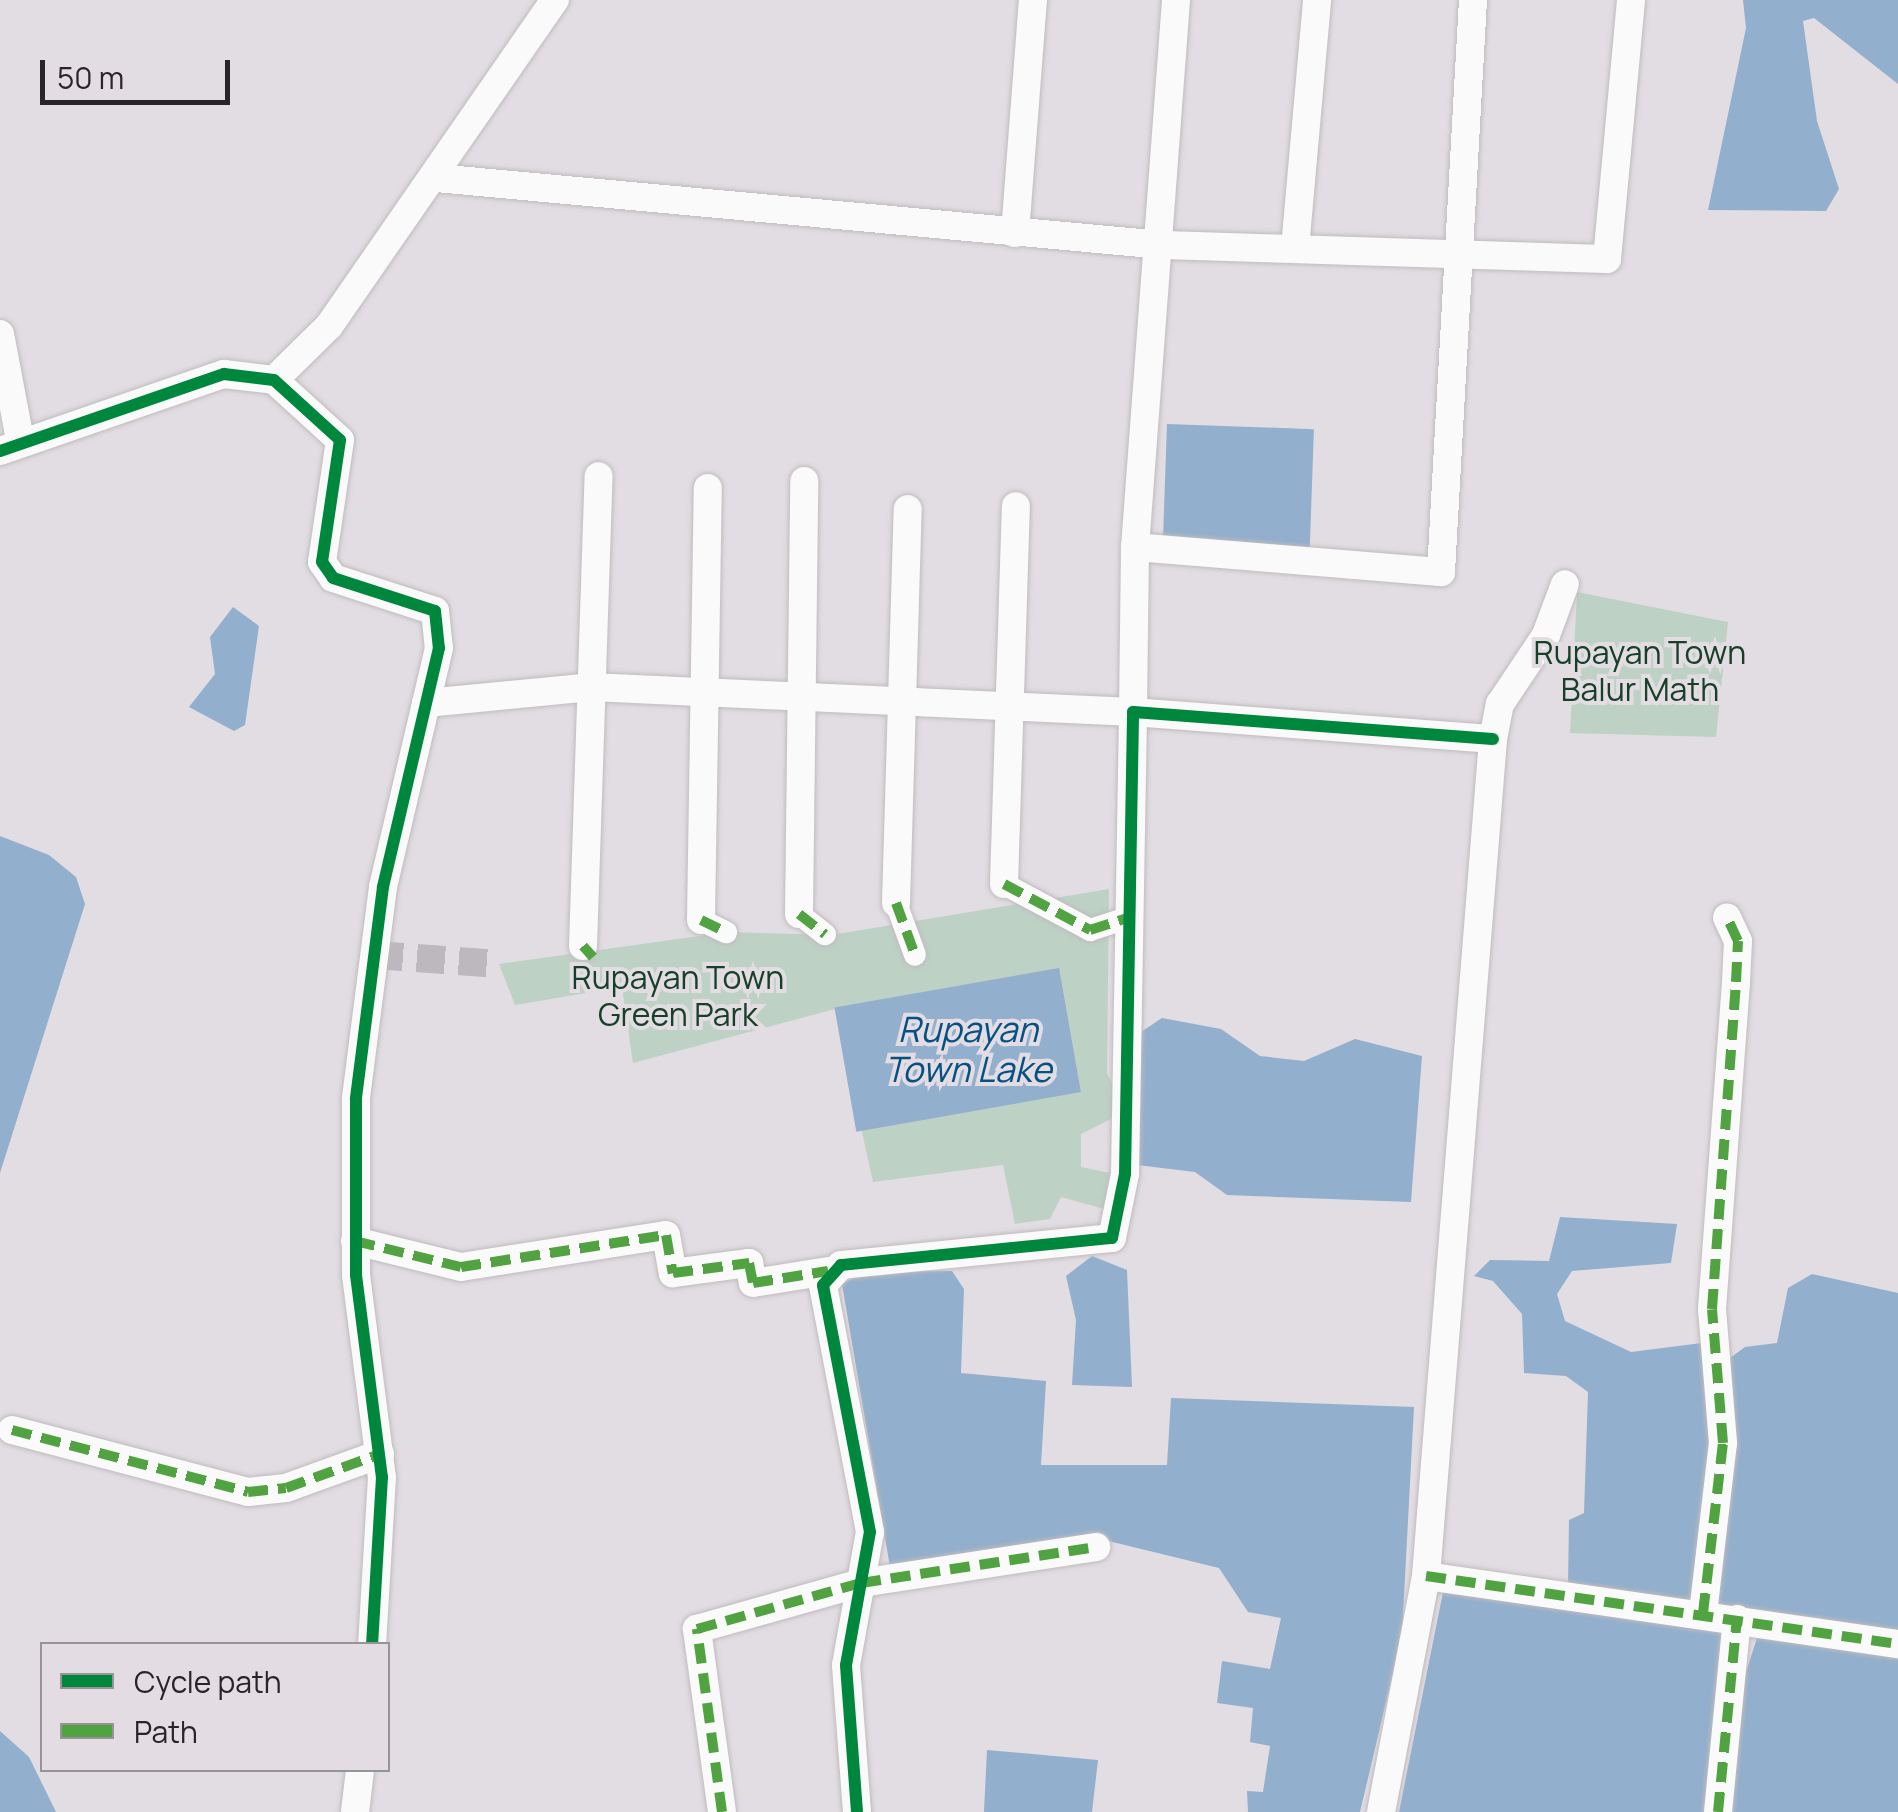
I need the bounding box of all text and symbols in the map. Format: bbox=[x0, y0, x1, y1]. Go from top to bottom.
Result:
scale bar bbox=[45, 40, 235, 102]
text: 50 m bbox=[57, 57, 124, 98]
park label: Rupayan Town Balur Math bbox=[1534, 634, 1746, 709]
park label: Rupayan Town Green Park bbox=[572, 959, 784, 1034]
water label: Rupayan Town Lake bbox=[884, 1008, 1052, 1090]
legend bbox=[40, 1642, 390, 1772]
text: Cycle path bbox=[134, 1661, 282, 1702]
text: Path bbox=[134, 1711, 198, 1752]

